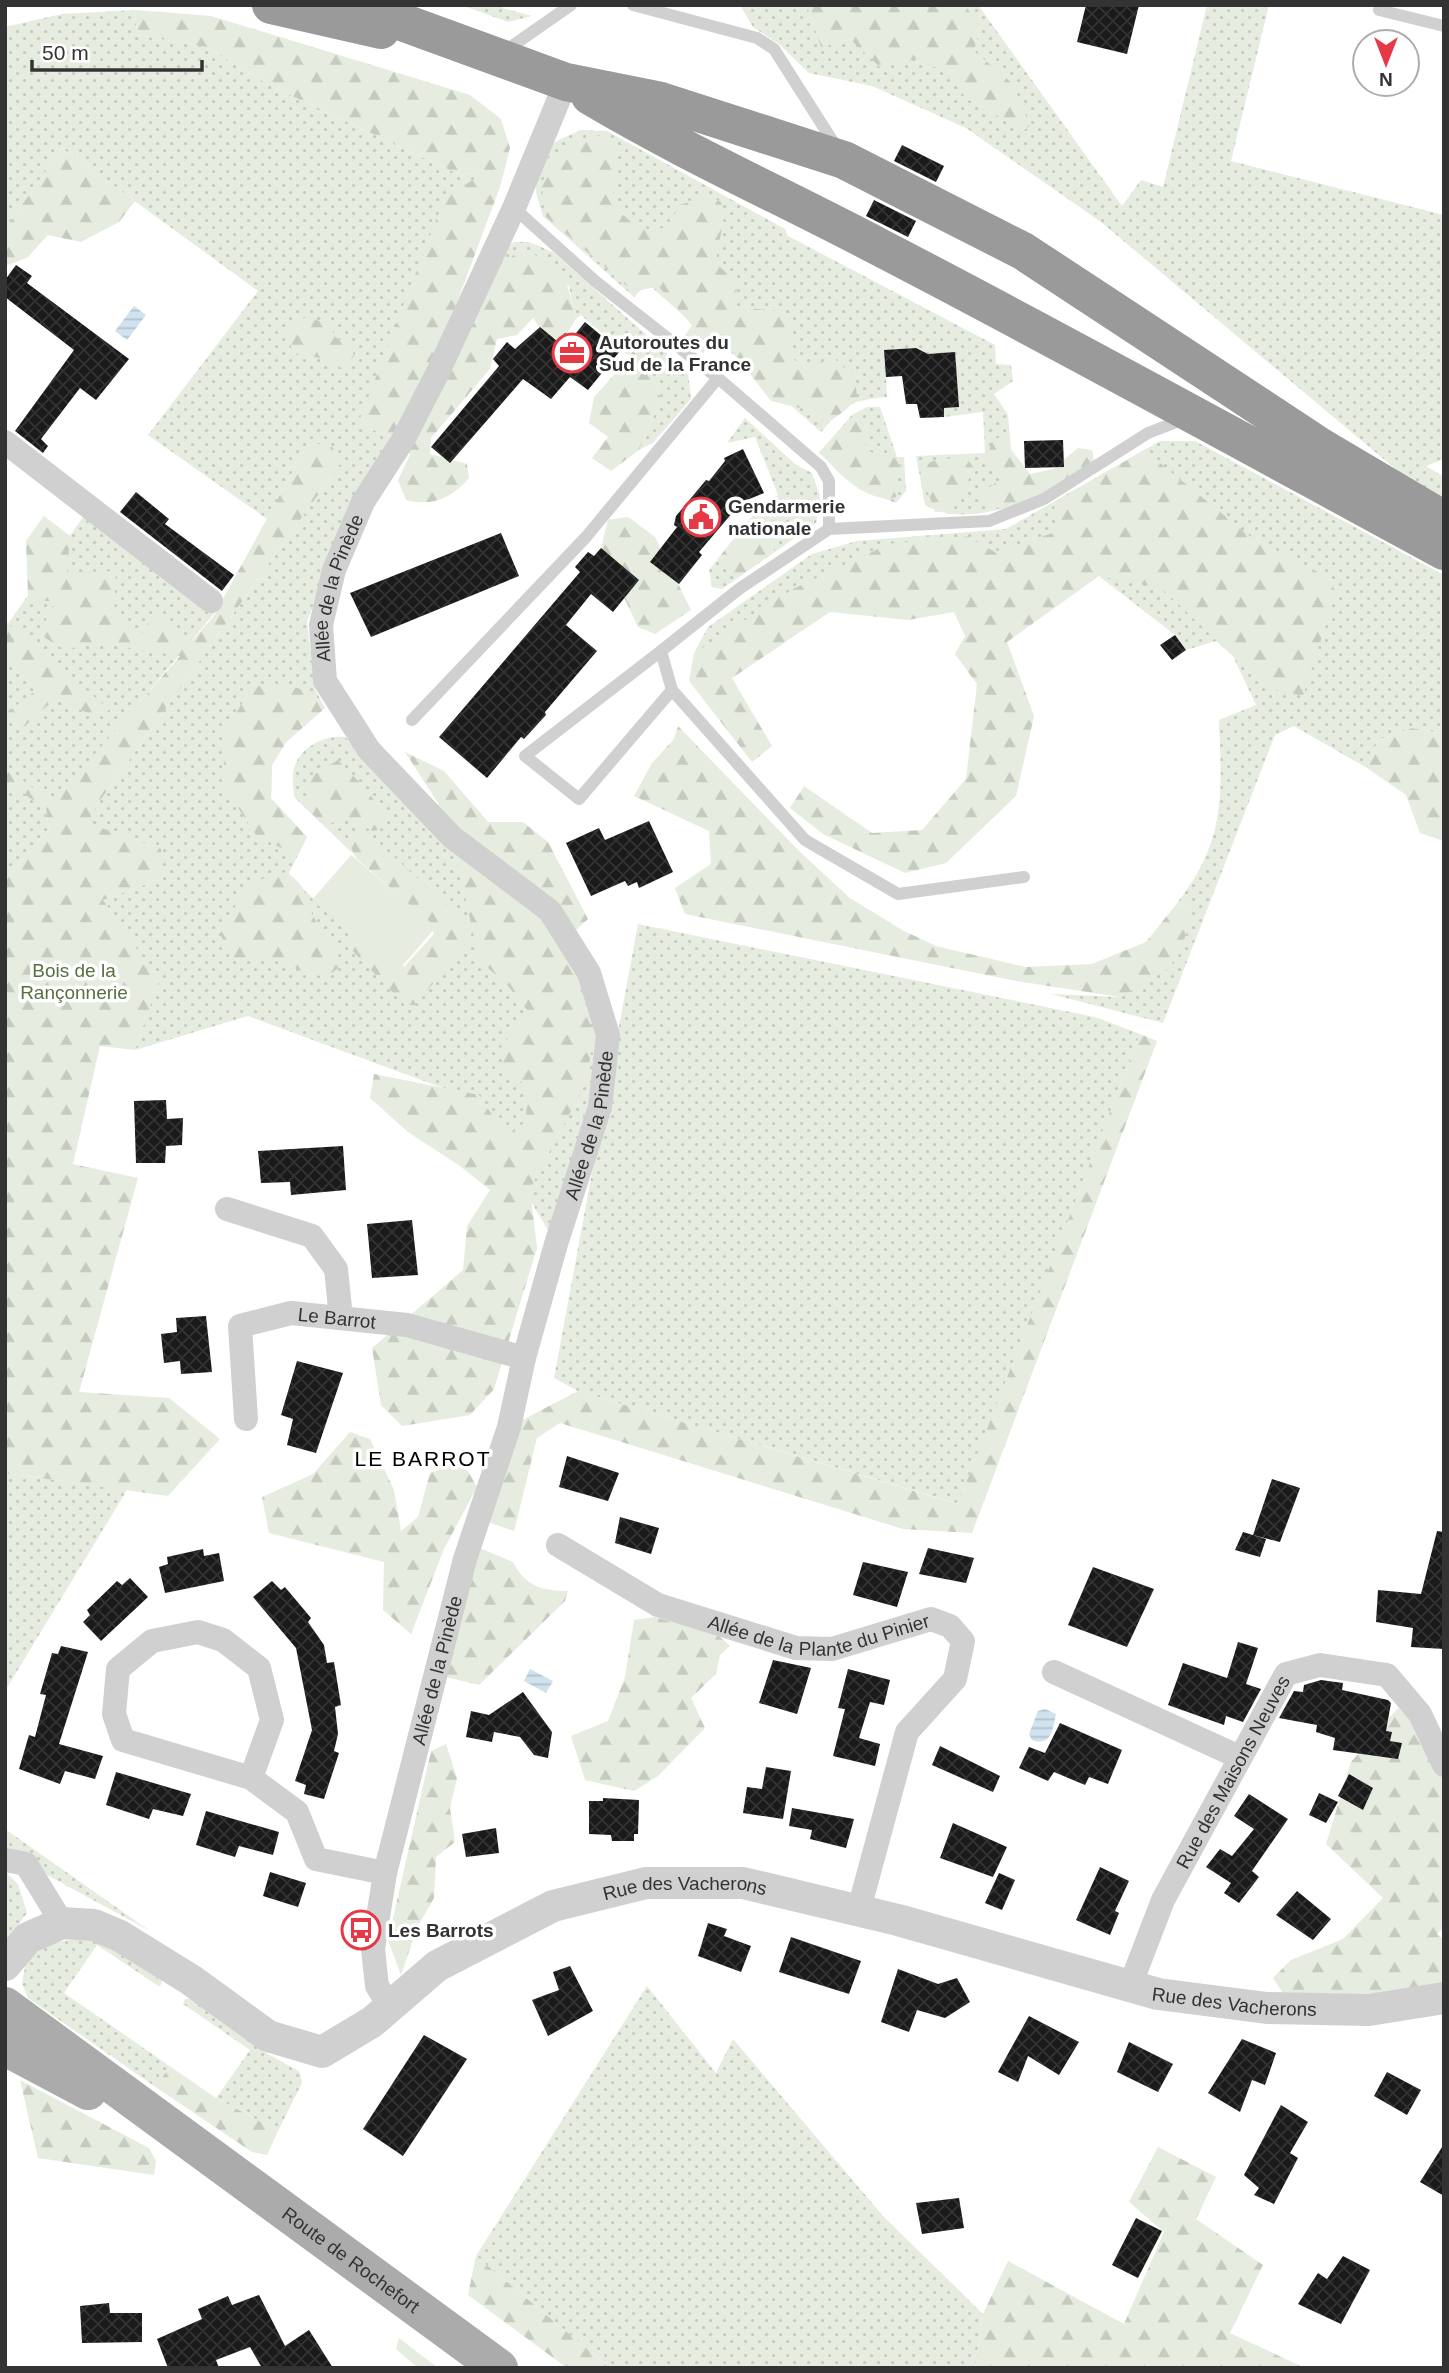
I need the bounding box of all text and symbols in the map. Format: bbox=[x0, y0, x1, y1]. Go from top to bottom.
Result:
scale bar bbox=[32, 28, 201, 72]
north arrow bbox=[1351, 28, 1421, 98]
text: 50 m bbox=[42, 41, 89, 64]
text: N bbox=[1379, 69, 1393, 90]
office icon: Autoroutes du Sud de la France bbox=[551, 332, 593, 374]
place label: Autoroutes du Sud de la France bbox=[599, 332, 751, 375]
public building icon: Gendarmerie nationale bbox=[680, 496, 722, 538]
place label: Gendarmerie nationale bbox=[728, 496, 845, 539]
street label: Allée de la Pinède bbox=[311, 511, 368, 663]
park label: Bois de la Rançonnerie bbox=[20, 960, 128, 1003]
street label: Allée de la Pinède bbox=[561, 1049, 617, 1202]
street label: Le Barrot bbox=[297, 1304, 378, 1333]
district label: LE BARROT bbox=[354, 1447, 492, 1470]
street label: Allée de la Pinède bbox=[408, 1594, 466, 1747]
street label: Allée de la Plante du Pinier bbox=[704, 1606, 932, 1632]
text: Allée de la Plante du Pinier bbox=[705, 1610, 933, 1660]
street label: Rue des Maisons Neuves bbox=[1172, 1672, 1294, 1872]
street label: Rue des Vacherons bbox=[601, 1873, 769, 1904]
bus stop icon: Les Barrots bbox=[340, 1909, 382, 1951]
place label: Les Barrots bbox=[388, 1920, 494, 1941]
street label: Rue des Vacherons bbox=[1151, 1983, 1317, 2020]
street label: Route de Rochefort bbox=[278, 2203, 424, 2318]

